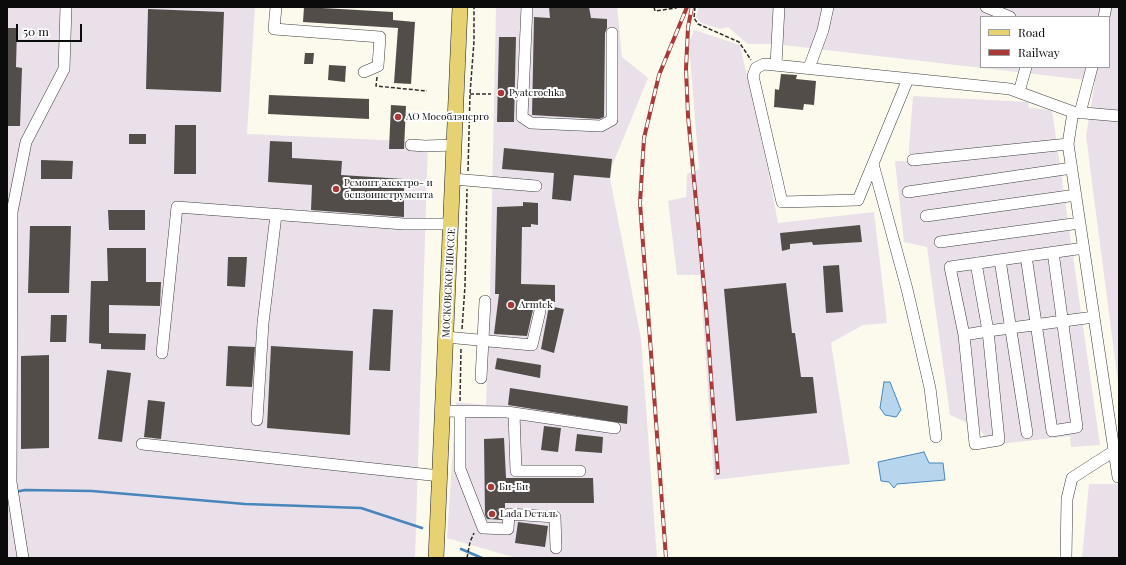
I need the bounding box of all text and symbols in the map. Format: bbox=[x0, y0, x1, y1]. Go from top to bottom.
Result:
scale bar bbox=[18, 16, 84, 42]
legend bbox=[980, 16, 1110, 68]
text: 50 m bbox=[23, 23, 49, 39]
text: Road bbox=[1018, 24, 1045, 40]
text: Railway bbox=[1018, 44, 1060, 60]
place label: Pyaterochka bbox=[509, 87, 564, 99]
marker: Pyaterochka bbox=[496, 88, 506, 98]
place label: АО Мособлэнерго bbox=[406, 111, 489, 123]
marker: АО Мособлэнерго bbox=[393, 112, 403, 122]
place label: Ремонт электро- и бензоинструмента bbox=[344, 177, 433, 200]
marker: Ремонт электро- и бензоинструмента bbox=[331, 184, 341, 194]
street label: МОСКОВСКОЕ ШОССЕ bbox=[440, 228, 458, 338]
place label: Armtek bbox=[519, 299, 553, 311]
marker: Armtek bbox=[506, 300, 516, 310]
place label: Би-Би bbox=[499, 481, 528, 493]
marker: Би-Би bbox=[486, 482, 496, 492]
place label: Lada Dеталь bbox=[500, 508, 558, 520]
marker: Lada Dеталь bbox=[487, 509, 497, 519]

